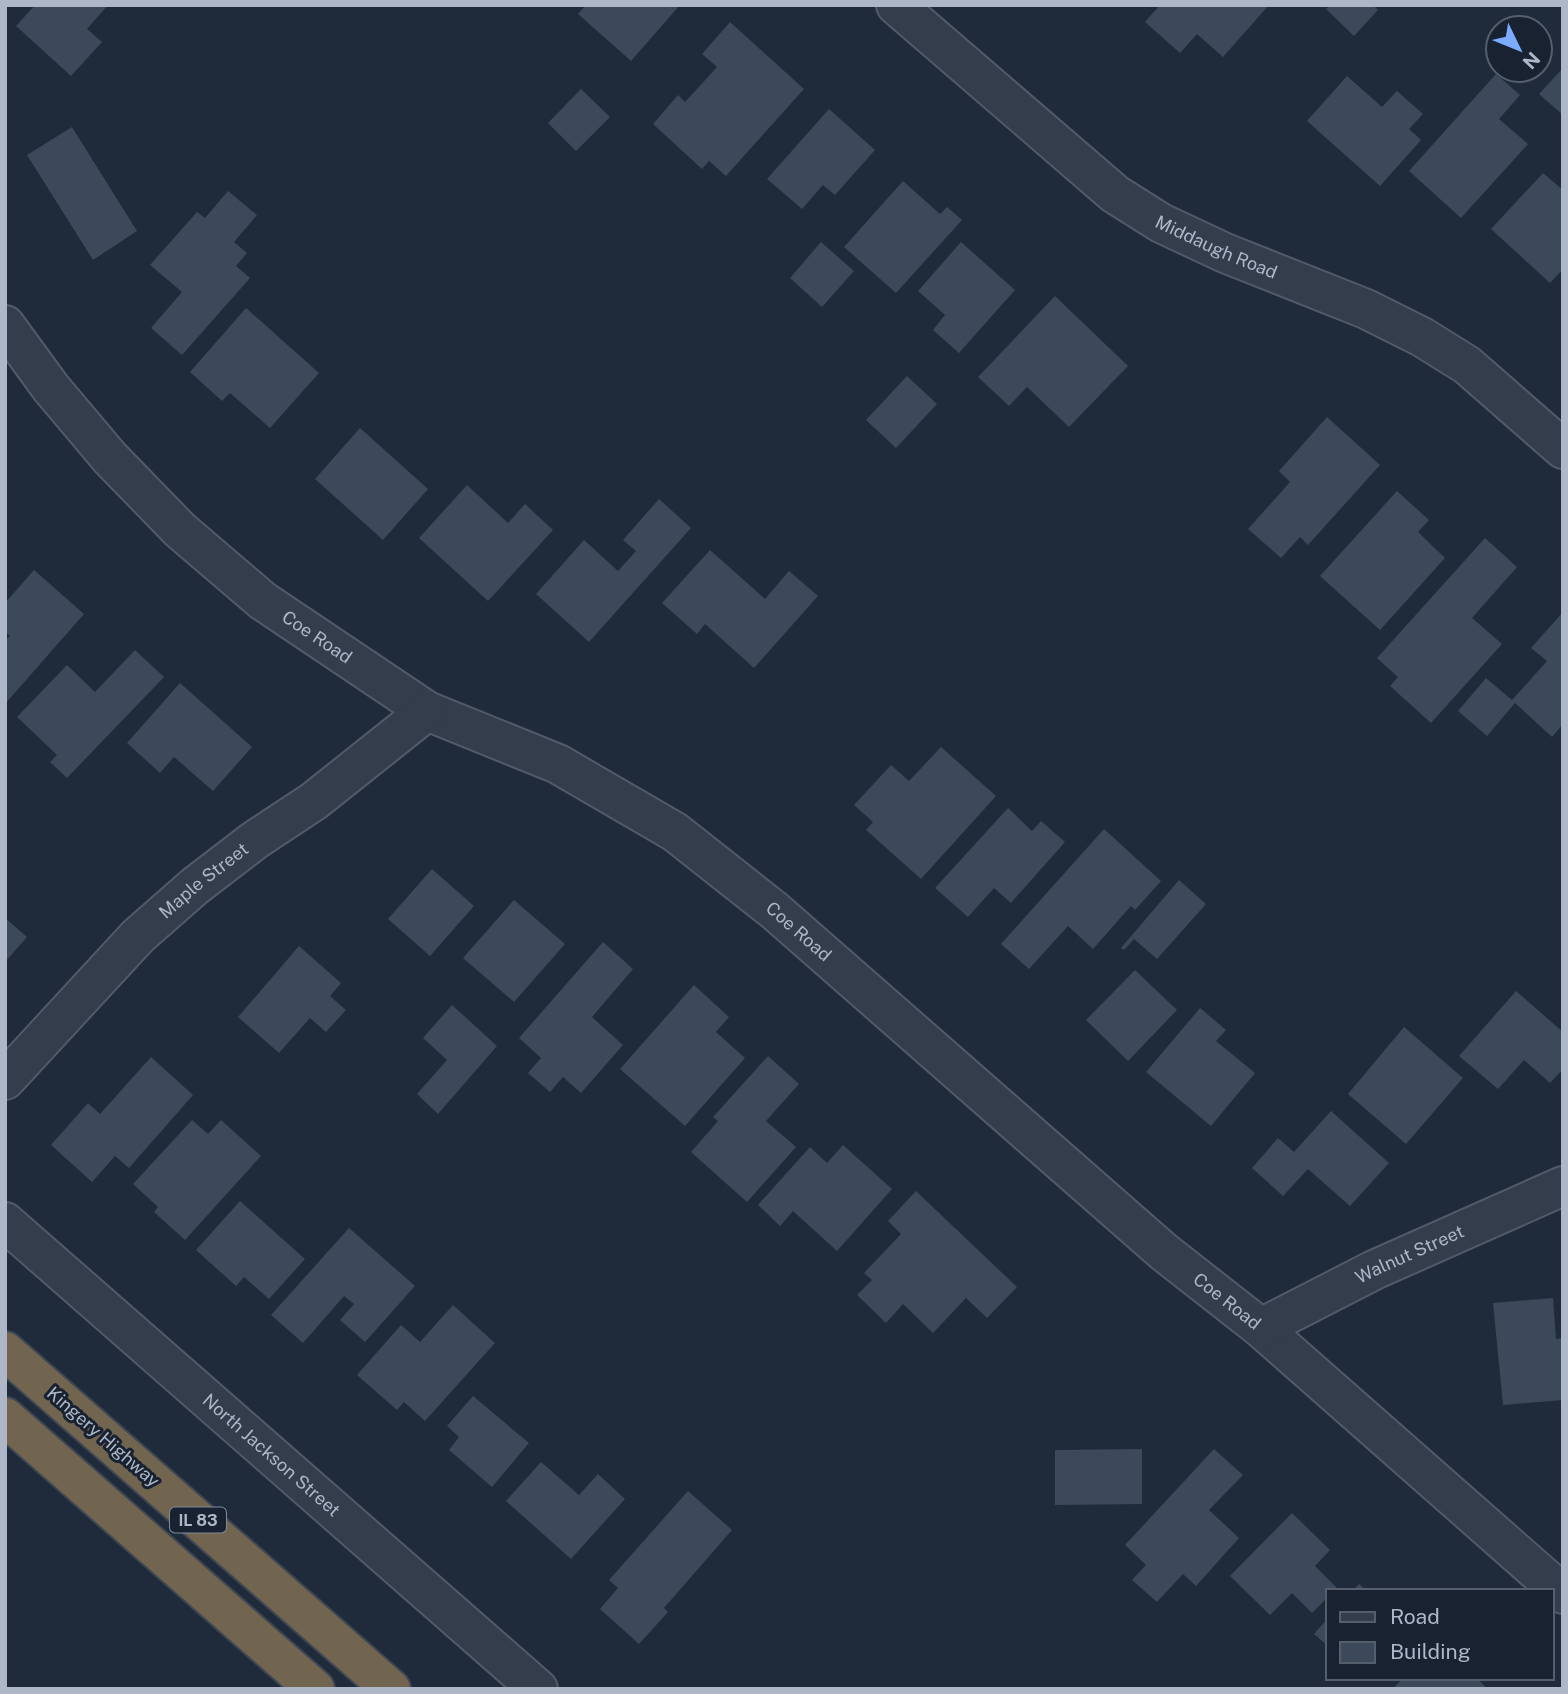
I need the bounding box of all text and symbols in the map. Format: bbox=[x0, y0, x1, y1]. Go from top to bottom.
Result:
north arrow bbox=[1484, 14, 1554, 84]
text: N bbox=[1518, 48, 1545, 74]
street label: Middaugh Road bbox=[1152, 211, 1280, 283]
street label: Coe Road bbox=[278, 606, 356, 668]
street label: Maple Street bbox=[155, 838, 252, 923]
street label: Coe Road bbox=[762, 897, 836, 965]
street label: Walnut Street bbox=[1352, 1220, 1467, 1288]
street label: Coe Road bbox=[1189, 1268, 1265, 1334]
street label: Kingery Highway bbox=[43, 1382, 164, 1491]
street label: North Jackson Street bbox=[199, 1389, 344, 1521]
road number: IL 83 bbox=[170, 1508, 226, 1532]
legend bbox=[1326, 1589, 1554, 1680]
text: Road bbox=[1390, 1604, 1440, 1629]
text: Building bbox=[1390, 1639, 1471, 1664]

